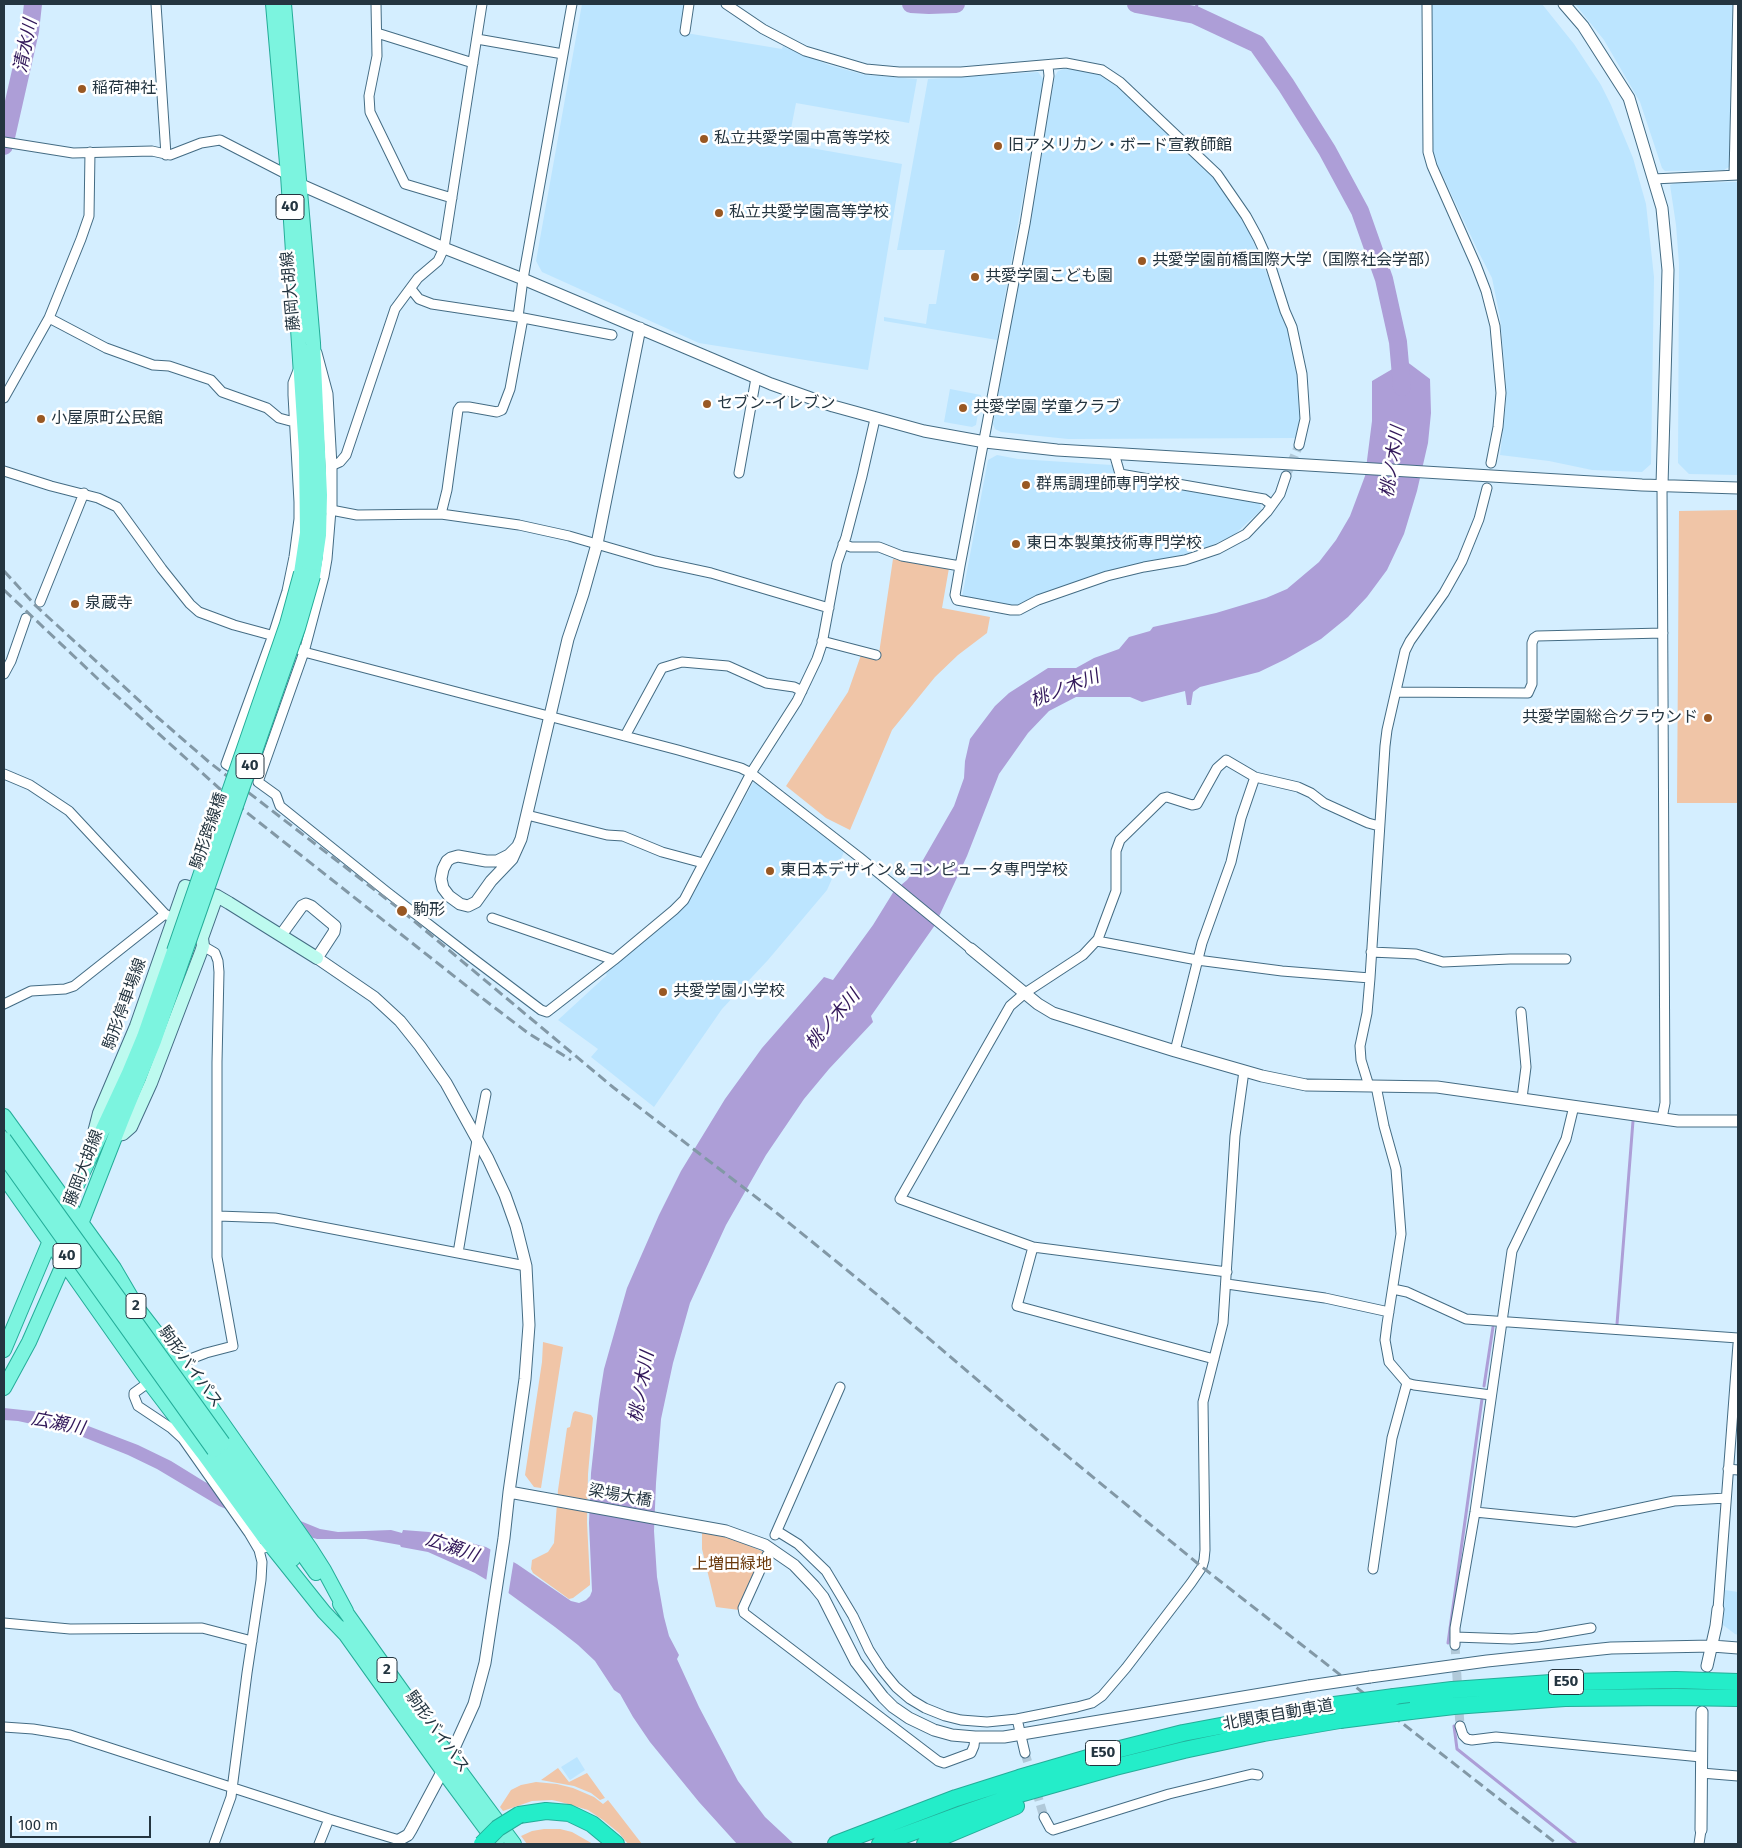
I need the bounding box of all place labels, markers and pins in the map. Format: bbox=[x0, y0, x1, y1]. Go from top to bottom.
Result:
place label: 稲荷神社 bbox=[92, 79, 156, 99]
marker: 稲荷神社 bbox=[76, 83, 88, 95]
place label: 私立共愛学園中高等学校 bbox=[714, 129, 890, 149]
marker: 私立共愛学園中高等学校 bbox=[698, 133, 710, 145]
place label: 旧アメリカン・ボード宣教師館 bbox=[1008, 136, 1232, 156]
marker: 旧アメリカン・ボード宣教師館 bbox=[992, 140, 1004, 152]
place label: 私立共愛学園高等学校 bbox=[729, 203, 889, 223]
marker: 私立共愛学園高等学校 bbox=[713, 207, 725, 219]
place label: 共愛学園前橋国際大学（国際社会学部） bbox=[1152, 251, 1440, 271]
marker: 共愛学園前橋国際大学（国際社会学部） bbox=[1136, 255, 1148, 267]
place label: 共愛学園こども園 bbox=[985, 267, 1113, 287]
marker: 共愛学園こども園 bbox=[969, 271, 981, 283]
place label: セブン-イレブン bbox=[717, 394, 835, 414]
marker: セブン-イレブン bbox=[701, 398, 713, 410]
place label: 共愛学園 学童クラブ bbox=[973, 398, 1121, 418]
marker: 共愛学園 学童クラブ bbox=[957, 402, 969, 414]
place label: 小屋原町公民館 bbox=[51, 409, 163, 429]
marker: 小屋原町公民館 bbox=[35, 413, 47, 425]
place label: 群馬調理師専門学校 bbox=[1036, 475, 1180, 495]
marker: 群馬調理師専門学校 bbox=[1020, 479, 1032, 491]
place label: 東日本製菓技術専門学校 bbox=[1026, 534, 1202, 554]
marker: 東日本製菓技術専門学校 bbox=[1010, 538, 1022, 550]
place label: 泉蔵寺 bbox=[85, 594, 133, 614]
marker: 泉蔵寺 bbox=[69, 598, 81, 610]
place label: 共愛学園総合グラウンド bbox=[1522, 708, 1698, 728]
marker: 共愛学園総合グラウンド bbox=[1702, 712, 1714, 724]
place label: 東日本デザイン＆コンピュータ専門学校 bbox=[780, 861, 1068, 881]
marker: 東日本デザイン＆コンピュータ専門学校 bbox=[764, 865, 776, 877]
place label: 駒形 bbox=[413, 901, 445, 921]
marker: 駒形 bbox=[395, 904, 409, 918]
place label: 共愛学園小学校 bbox=[673, 982, 785, 1002]
marker: 共愛学園小学校 bbox=[657, 986, 669, 998]

